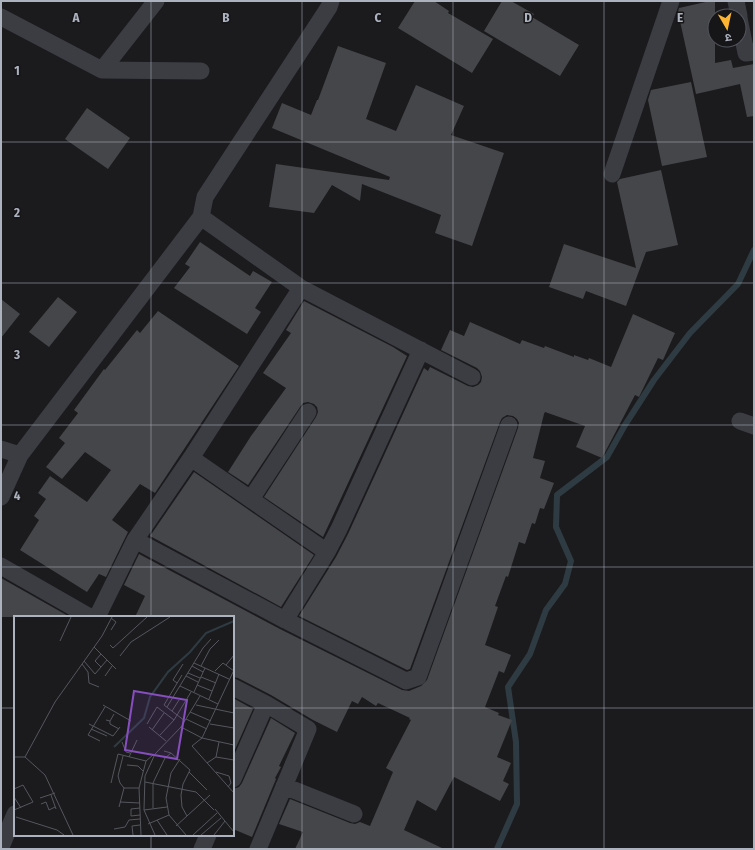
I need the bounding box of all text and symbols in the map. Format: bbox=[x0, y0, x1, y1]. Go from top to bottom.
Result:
north arrow bbox=[707, 8, 747, 48]
text: A bbox=[71, 10, 80, 25]
text: B bbox=[222, 10, 230, 25]
text: C bbox=[375, 10, 382, 25]
text: D bbox=[524, 10, 532, 25]
text: E bbox=[677, 10, 683, 25]
text: उ bbox=[724, 30, 733, 44]
text: 1 bbox=[14, 63, 20, 78]
text: 2 bbox=[13, 205, 20, 220]
text: 3 bbox=[13, 347, 20, 362]
text: 4 bbox=[14, 488, 21, 503]
inset map bbox=[14, 616, 234, 836]

